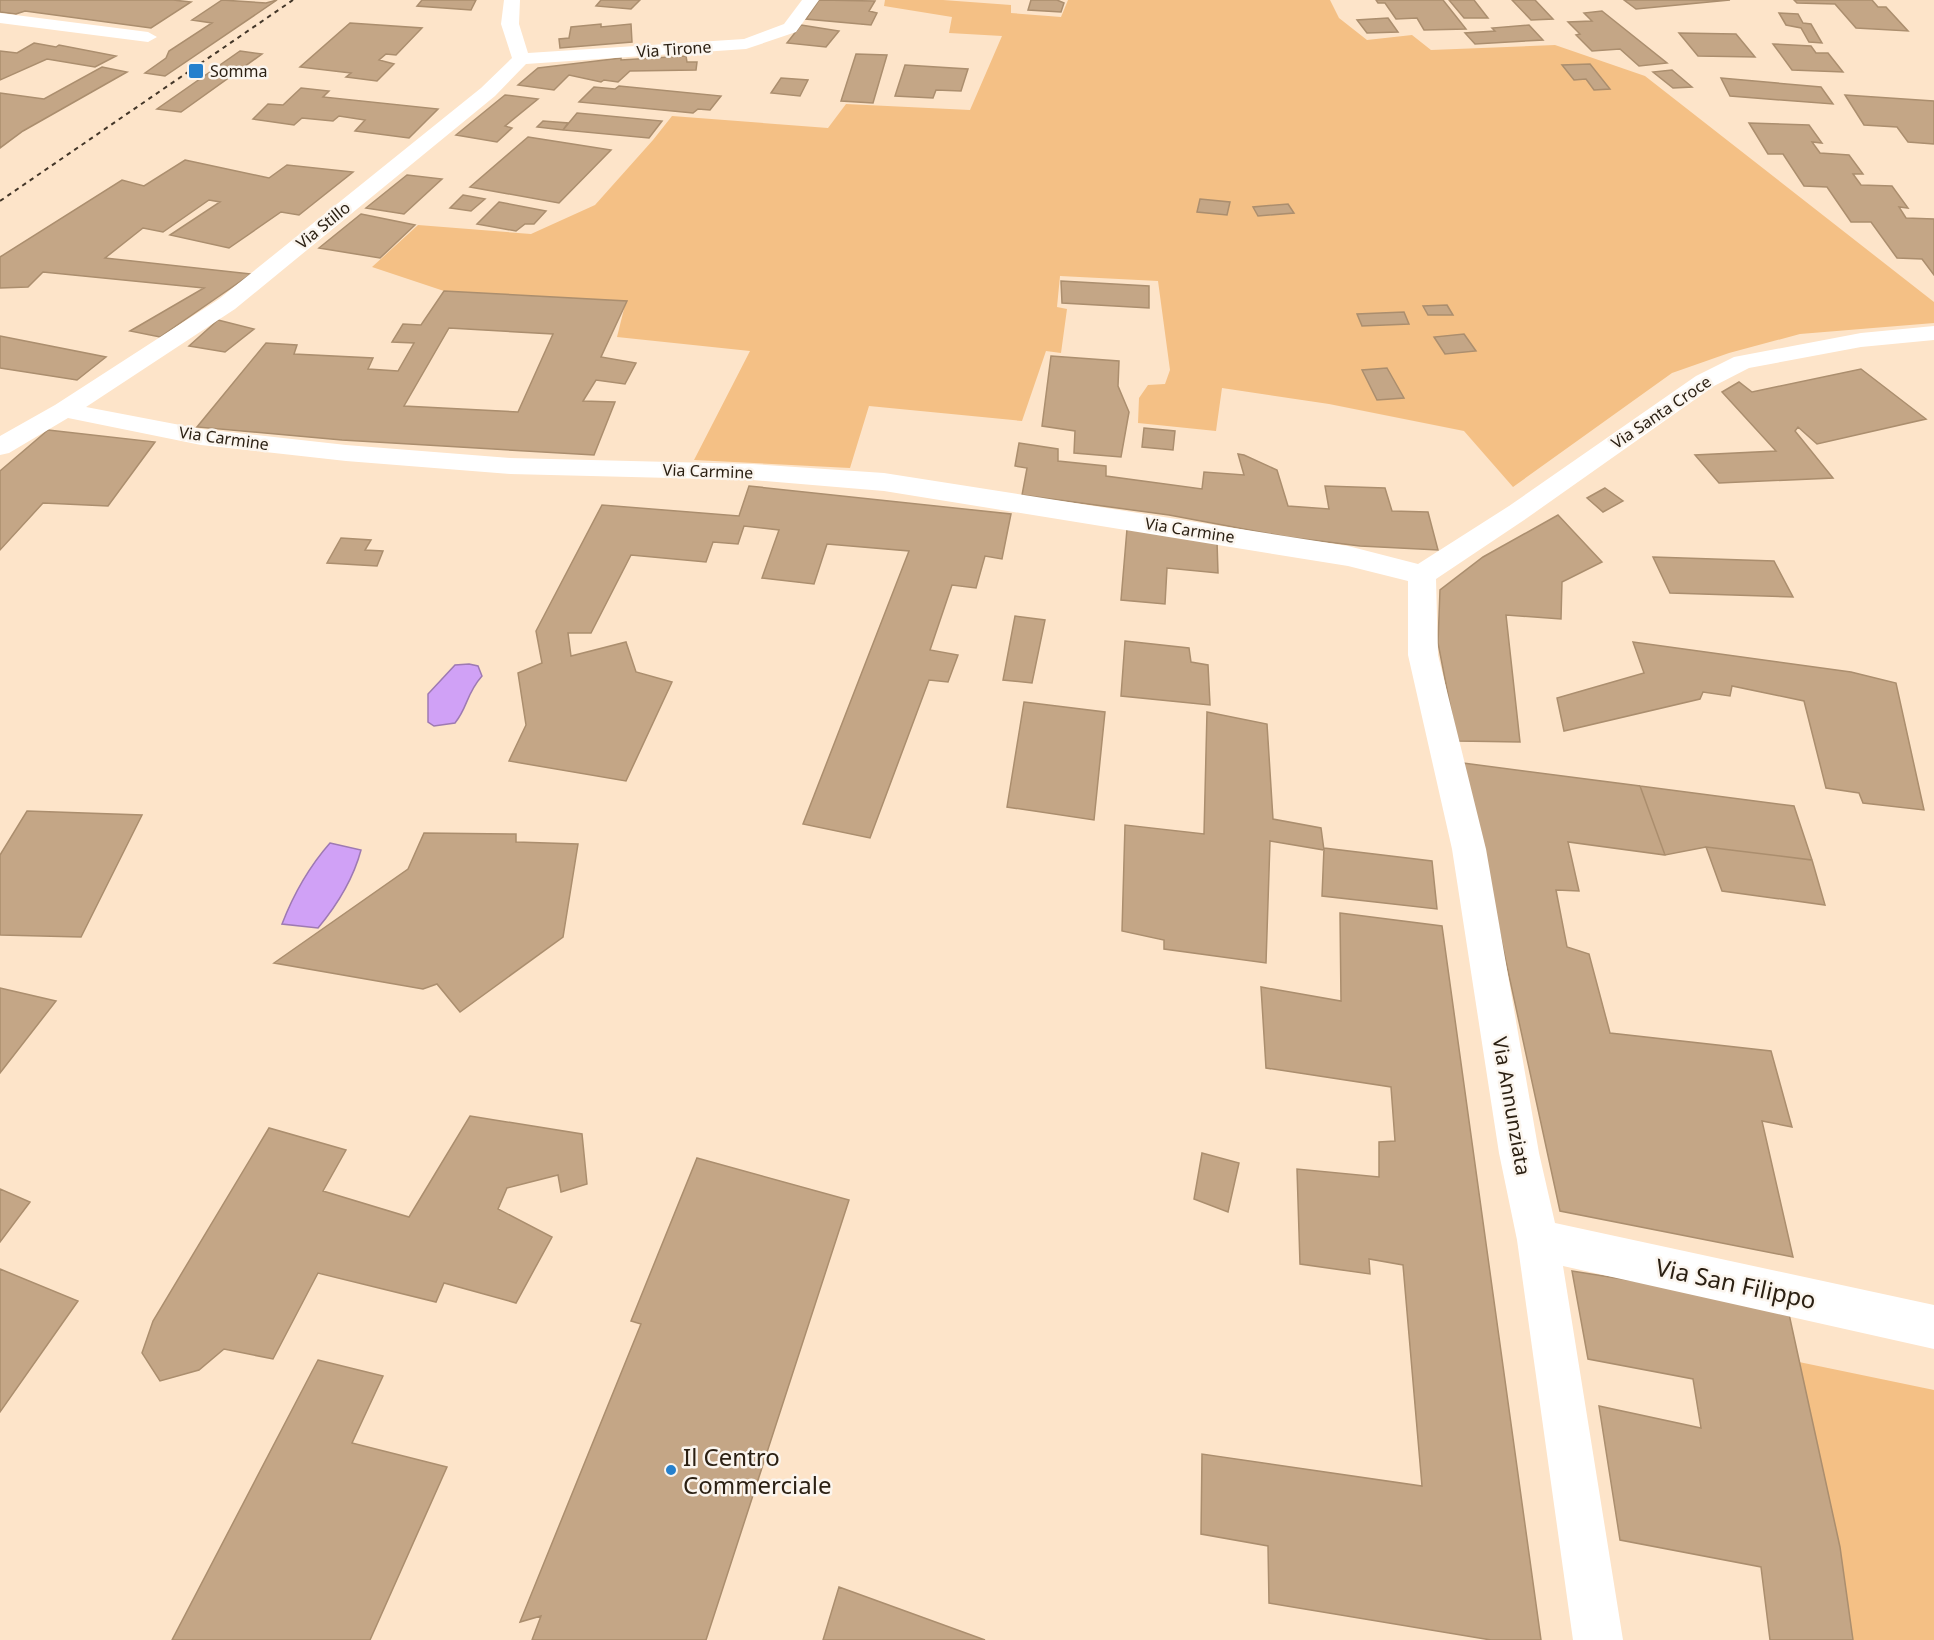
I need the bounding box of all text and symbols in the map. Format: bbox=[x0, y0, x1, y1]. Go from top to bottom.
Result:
street label: Via Tirone bbox=[636, 35, 712, 63]
place label: Somma bbox=[210, 60, 267, 82]
marker: Somma bbox=[187, 62, 205, 80]
street label: Via Stillo bbox=[291, 196, 355, 254]
street label: Via Santa Croce bbox=[1607, 370, 1715, 454]
street label: Via Carmine bbox=[178, 421, 270, 455]
street label: Via Carmine bbox=[662, 458, 754, 484]
street label: Via Carmine bbox=[1144, 512, 1236, 548]
street label: Via Annunziata bbox=[1487, 1035, 1537, 1177]
street label: Via San Filippo bbox=[1653, 1250, 1819, 1316]
place label: Il Centro Commerciale bbox=[683, 1440, 831, 1501]
marker: Il Centro Commerciale bbox=[664, 1463, 678, 1477]

